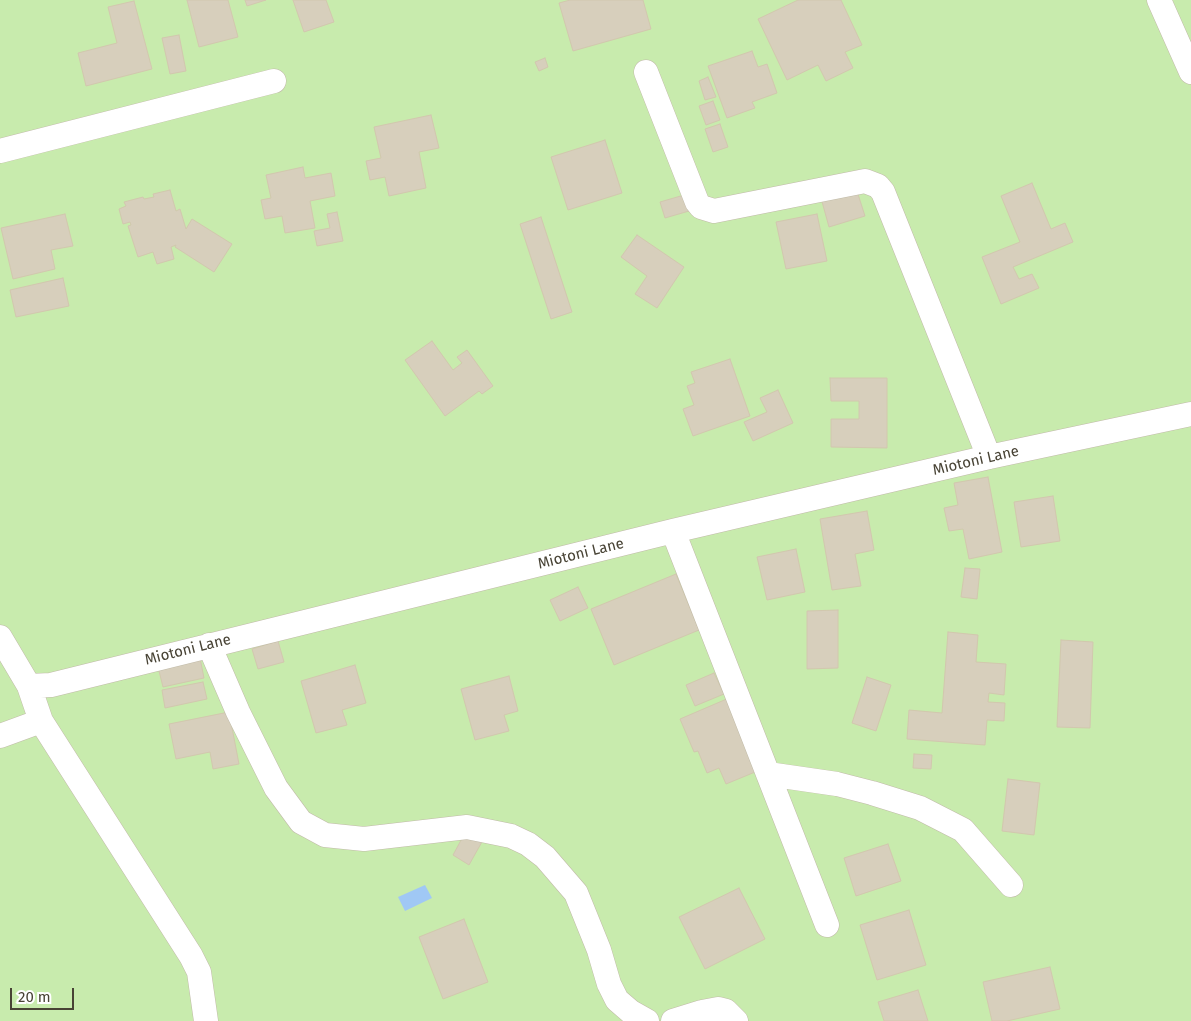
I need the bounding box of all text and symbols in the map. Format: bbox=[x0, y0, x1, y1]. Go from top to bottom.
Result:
street label: Miotoni Lane bbox=[931, 442, 1021, 480]
street label: Miotoni Lane bbox=[536, 535, 626, 573]
street label: Miotoni Lane bbox=[143, 631, 233, 669]
scale bar bbox=[12, 978, 76, 1010]
text: 20 m bbox=[18, 988, 51, 1006]

